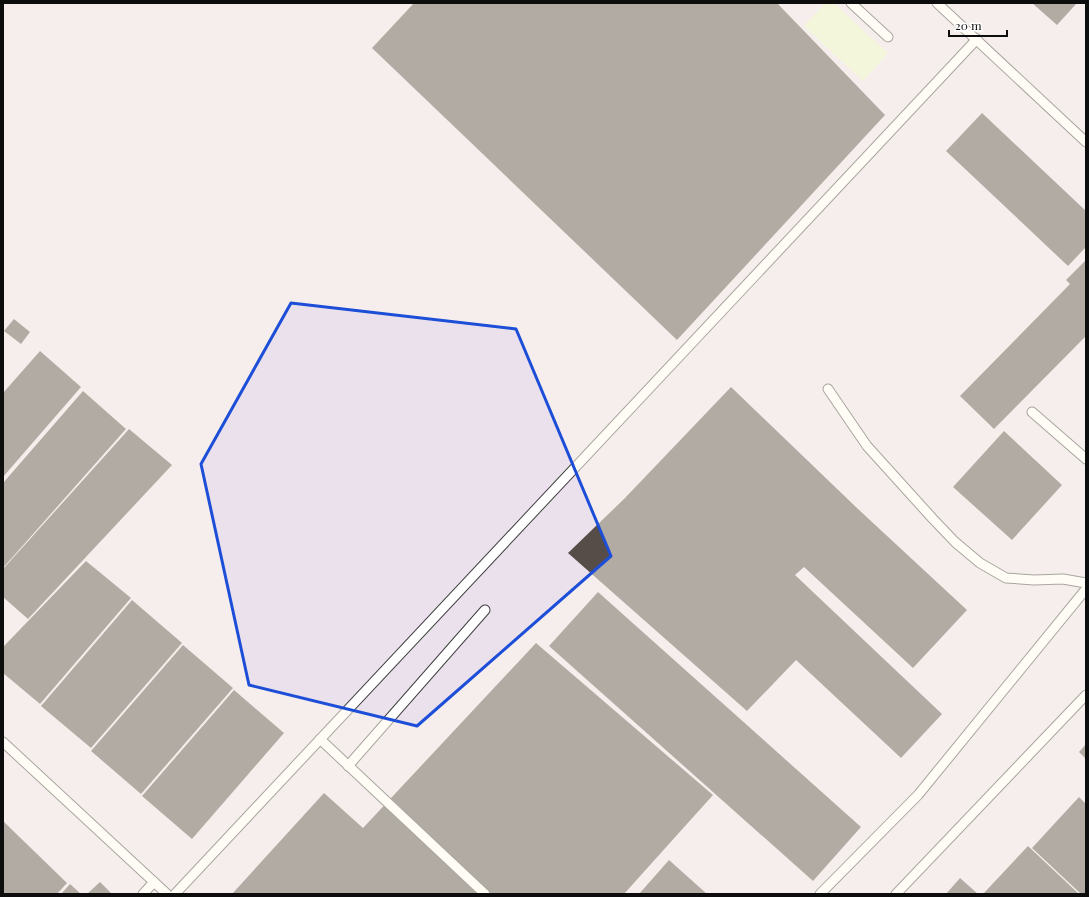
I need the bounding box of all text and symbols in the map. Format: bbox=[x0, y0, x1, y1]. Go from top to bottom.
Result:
scale bar bbox=[949, 12, 1007, 38]
text: 20 m bbox=[955, 17, 982, 33]

